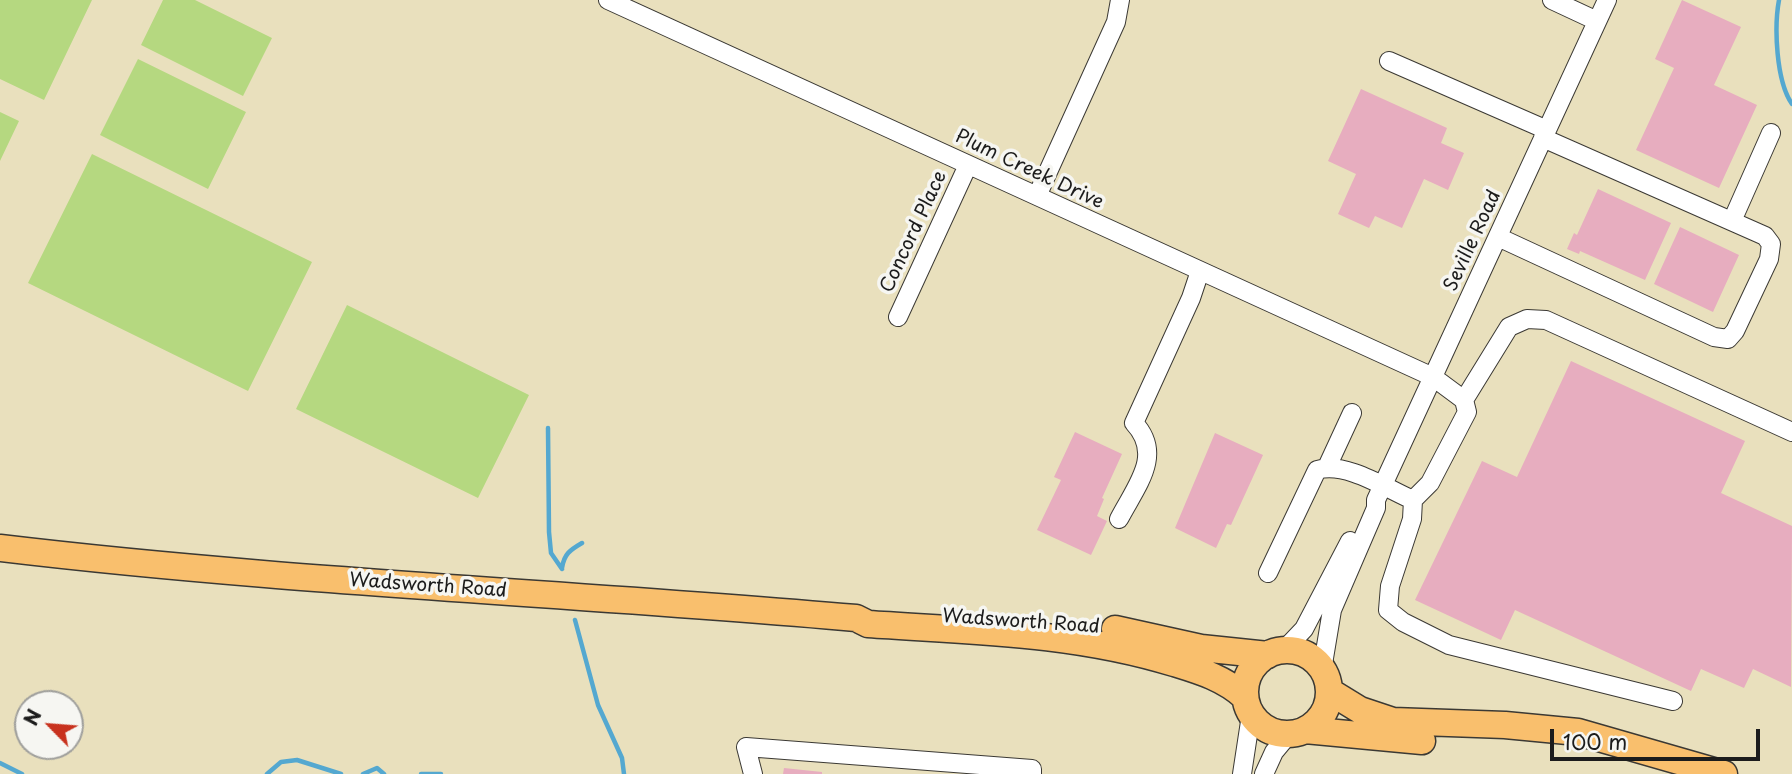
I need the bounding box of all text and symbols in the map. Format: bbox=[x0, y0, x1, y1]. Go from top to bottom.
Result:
street label: Plum Creek Drive bbox=[951, 126, 1107, 214]
street label: Concord Place bbox=[876, 168, 952, 296]
street label: Seville Road bbox=[1440, 187, 1506, 295]
street label: Wadsworth Road bbox=[349, 569, 507, 603]
street label: Wadsworth Road bbox=[942, 605, 1100, 639]
north arrow bbox=[14, 690, 84, 760]
text: N bbox=[16, 704, 48, 730]
scale bar bbox=[1554, 714, 1764, 758]
text: 100 m bbox=[1563, 725, 1627, 757]

